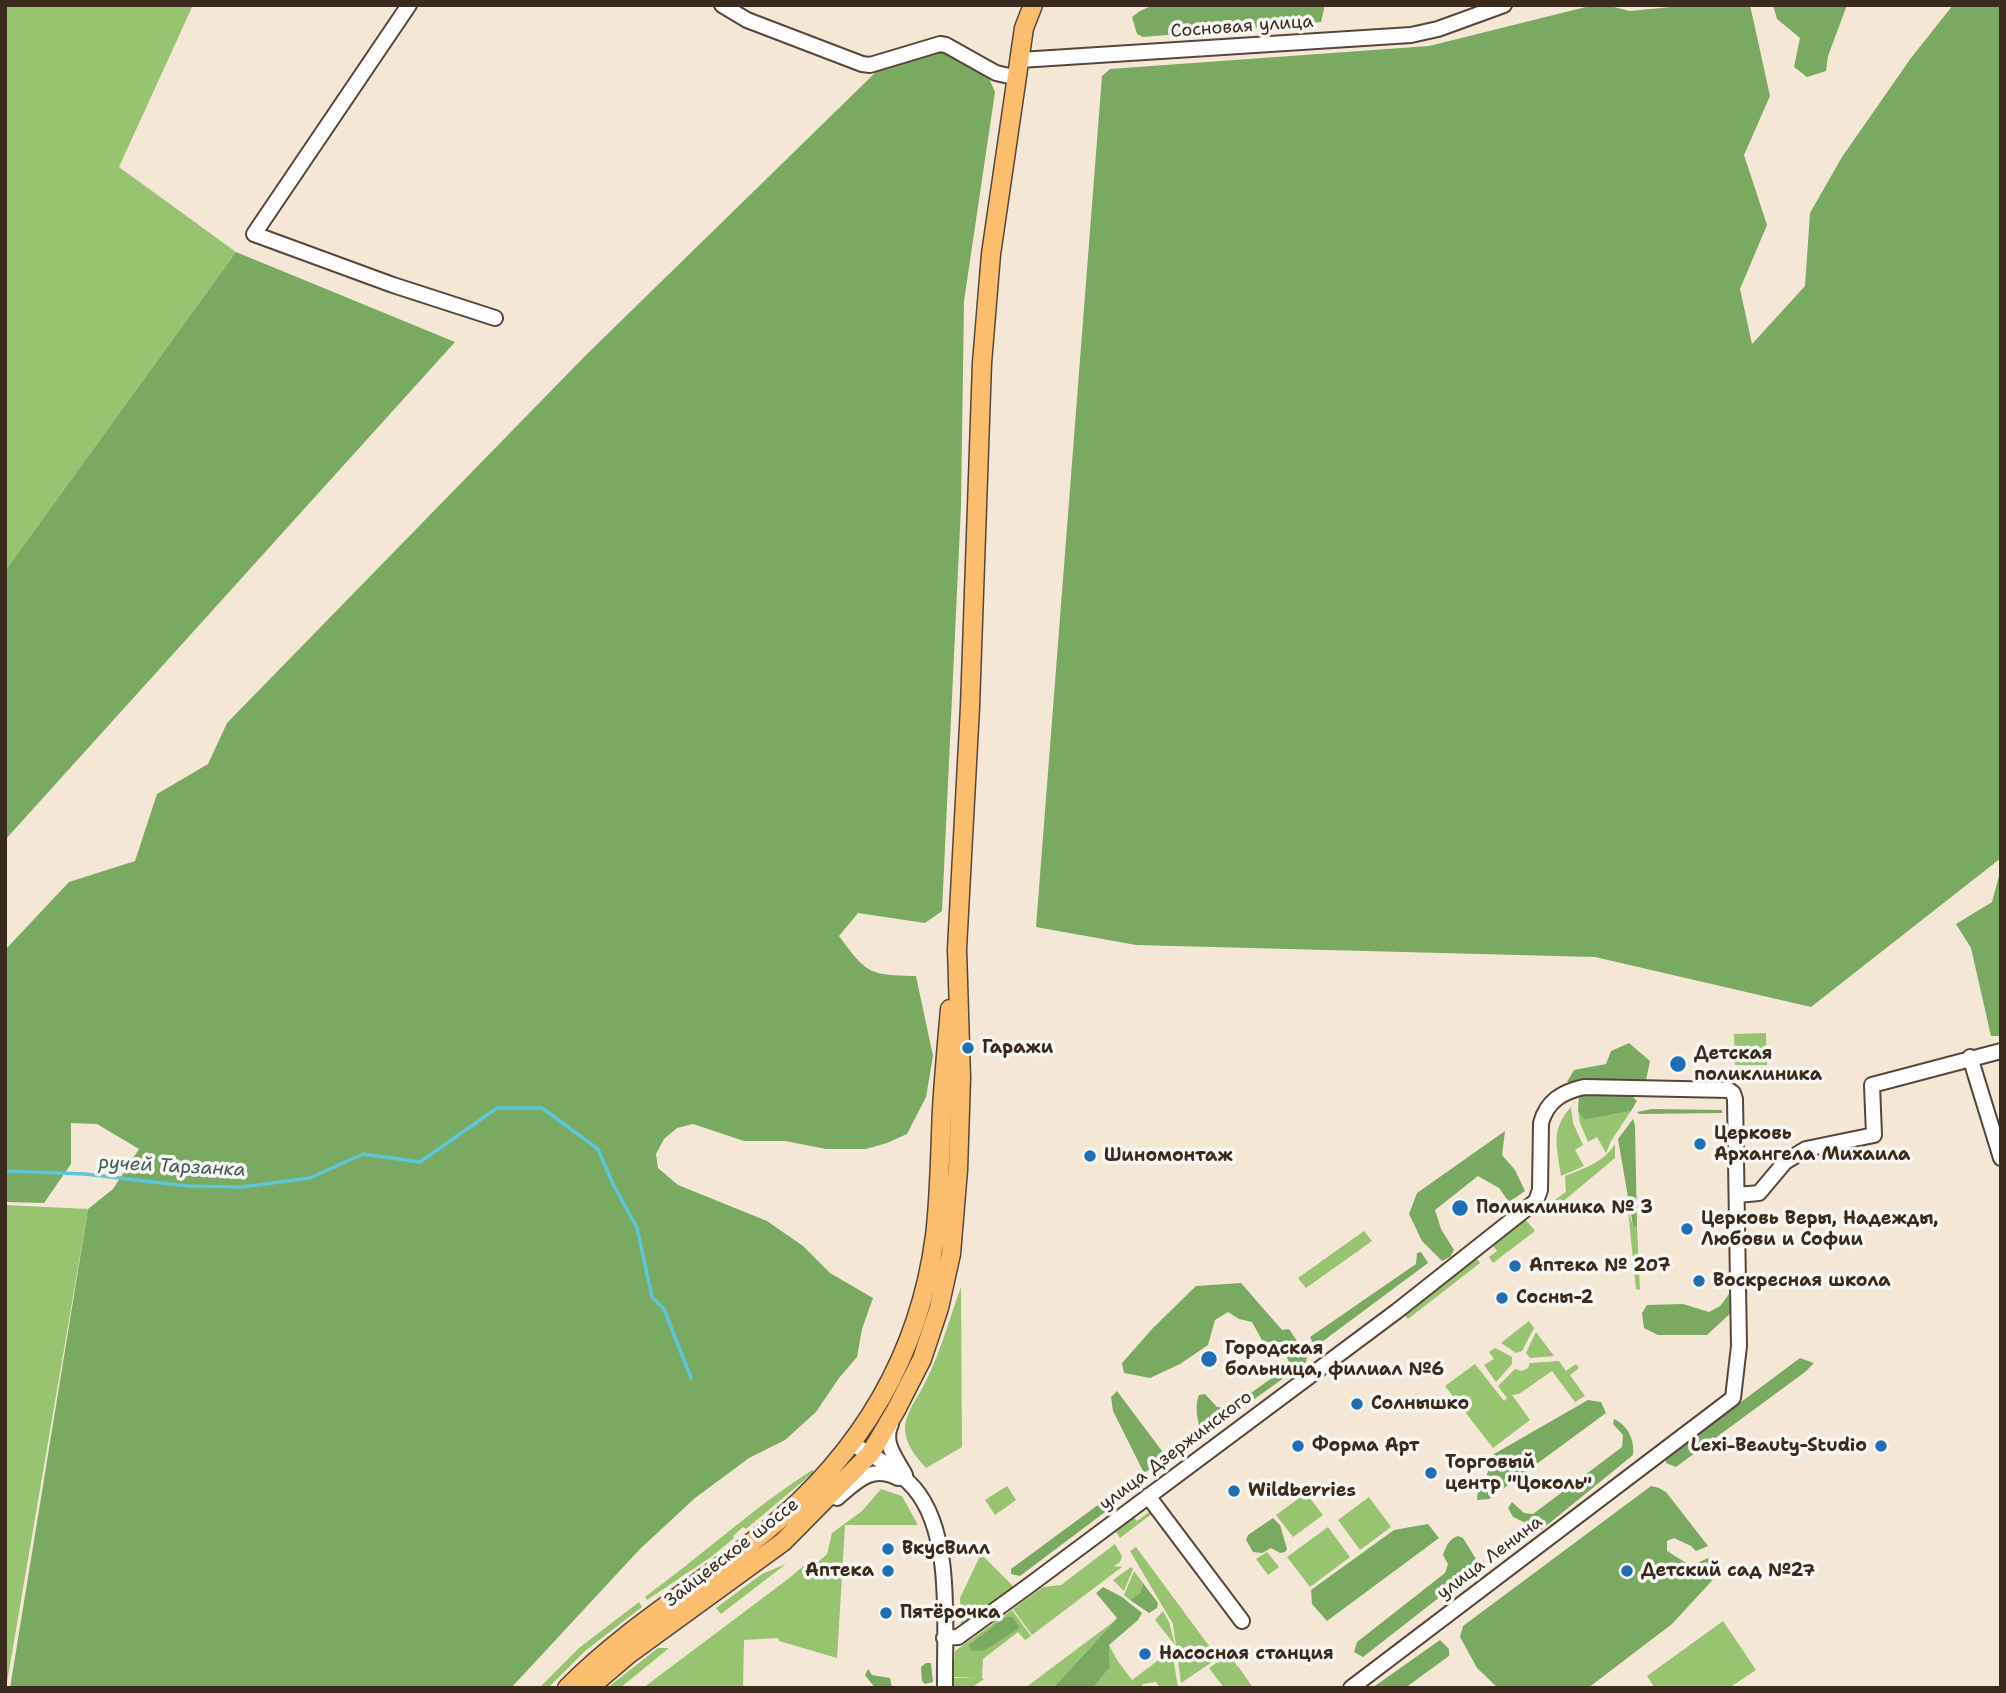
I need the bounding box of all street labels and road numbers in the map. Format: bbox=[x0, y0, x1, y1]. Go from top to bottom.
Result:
street label: Сосновая улица bbox=[1170, 11, 1314, 43]
street label: улица Дзержинского bbox=[1095, 1387, 1257, 1515]
street label: Зайцевское шоссе bbox=[661, 1494, 803, 1612]
street label: улица Ленина bbox=[1433, 1511, 1547, 1605]

